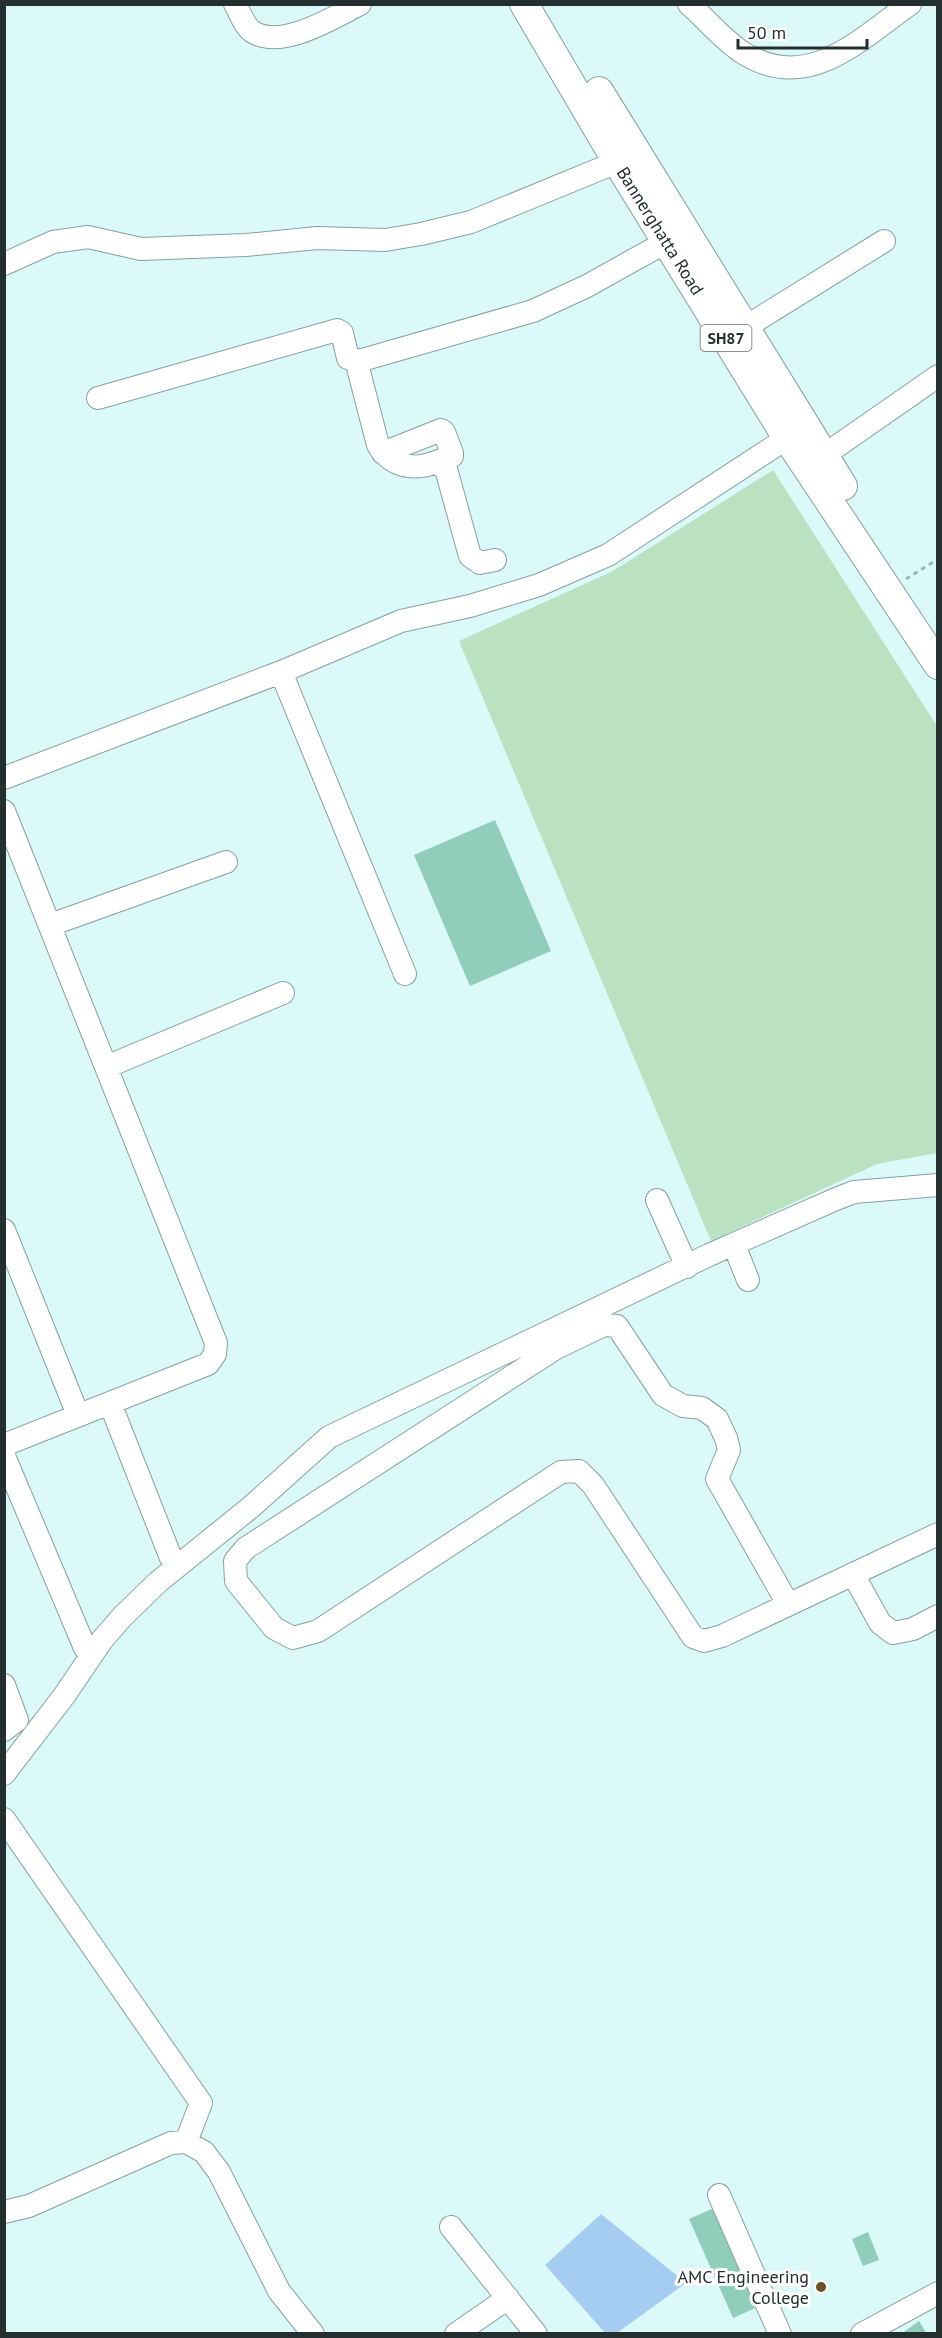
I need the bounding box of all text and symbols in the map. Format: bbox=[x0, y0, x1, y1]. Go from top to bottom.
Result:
scale bar bbox=[738, 12, 867, 50]
text: 50 m bbox=[747, 21, 786, 44]
street label: Bannerghatta Road bbox=[612, 162, 709, 299]
road number: SH87 bbox=[700, 325, 752, 351]
place label: AMC Engineering College bbox=[677, 2265, 809, 2309]
marker: AMC Engineering College bbox=[814, 2280, 828, 2294]

